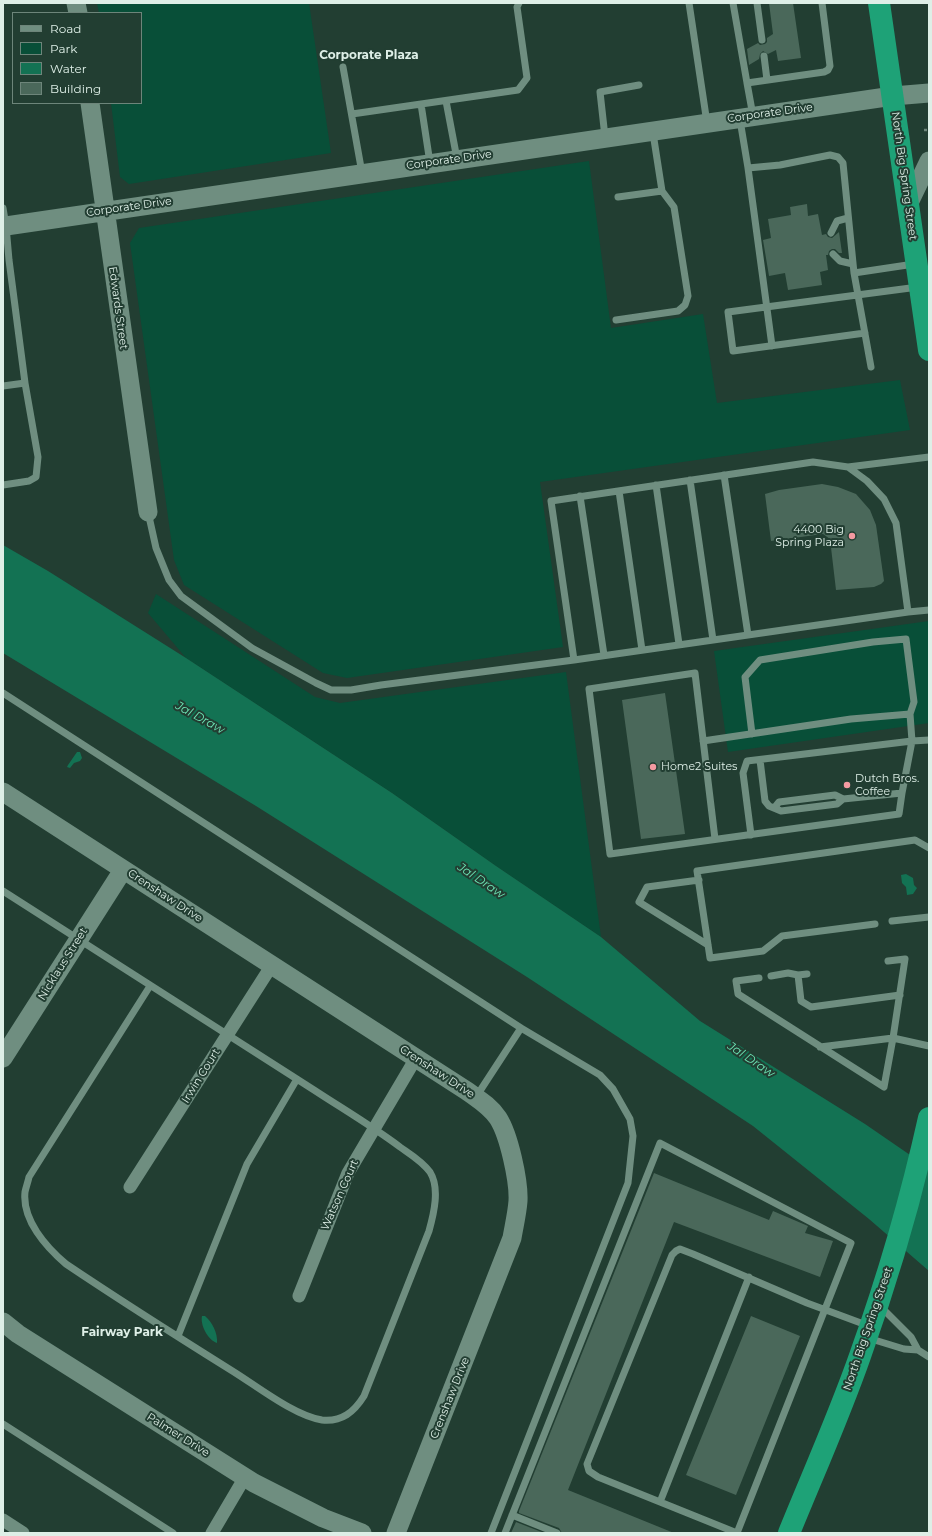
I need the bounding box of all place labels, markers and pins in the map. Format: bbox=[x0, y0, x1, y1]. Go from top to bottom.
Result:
place label: 4400 Big Spring Plaza bbox=[775, 523, 844, 549]
marker: 4400 Big Spring Plaza bbox=[847, 531, 857, 541]
place label: Home2 Suites bbox=[661, 760, 737, 774]
marker: Home2 Suites bbox=[648, 762, 658, 772]
place label: Dutch Bros. Coffee bbox=[855, 772, 919, 798]
marker: Dutch Bros. Coffee bbox=[842, 780, 852, 790]

